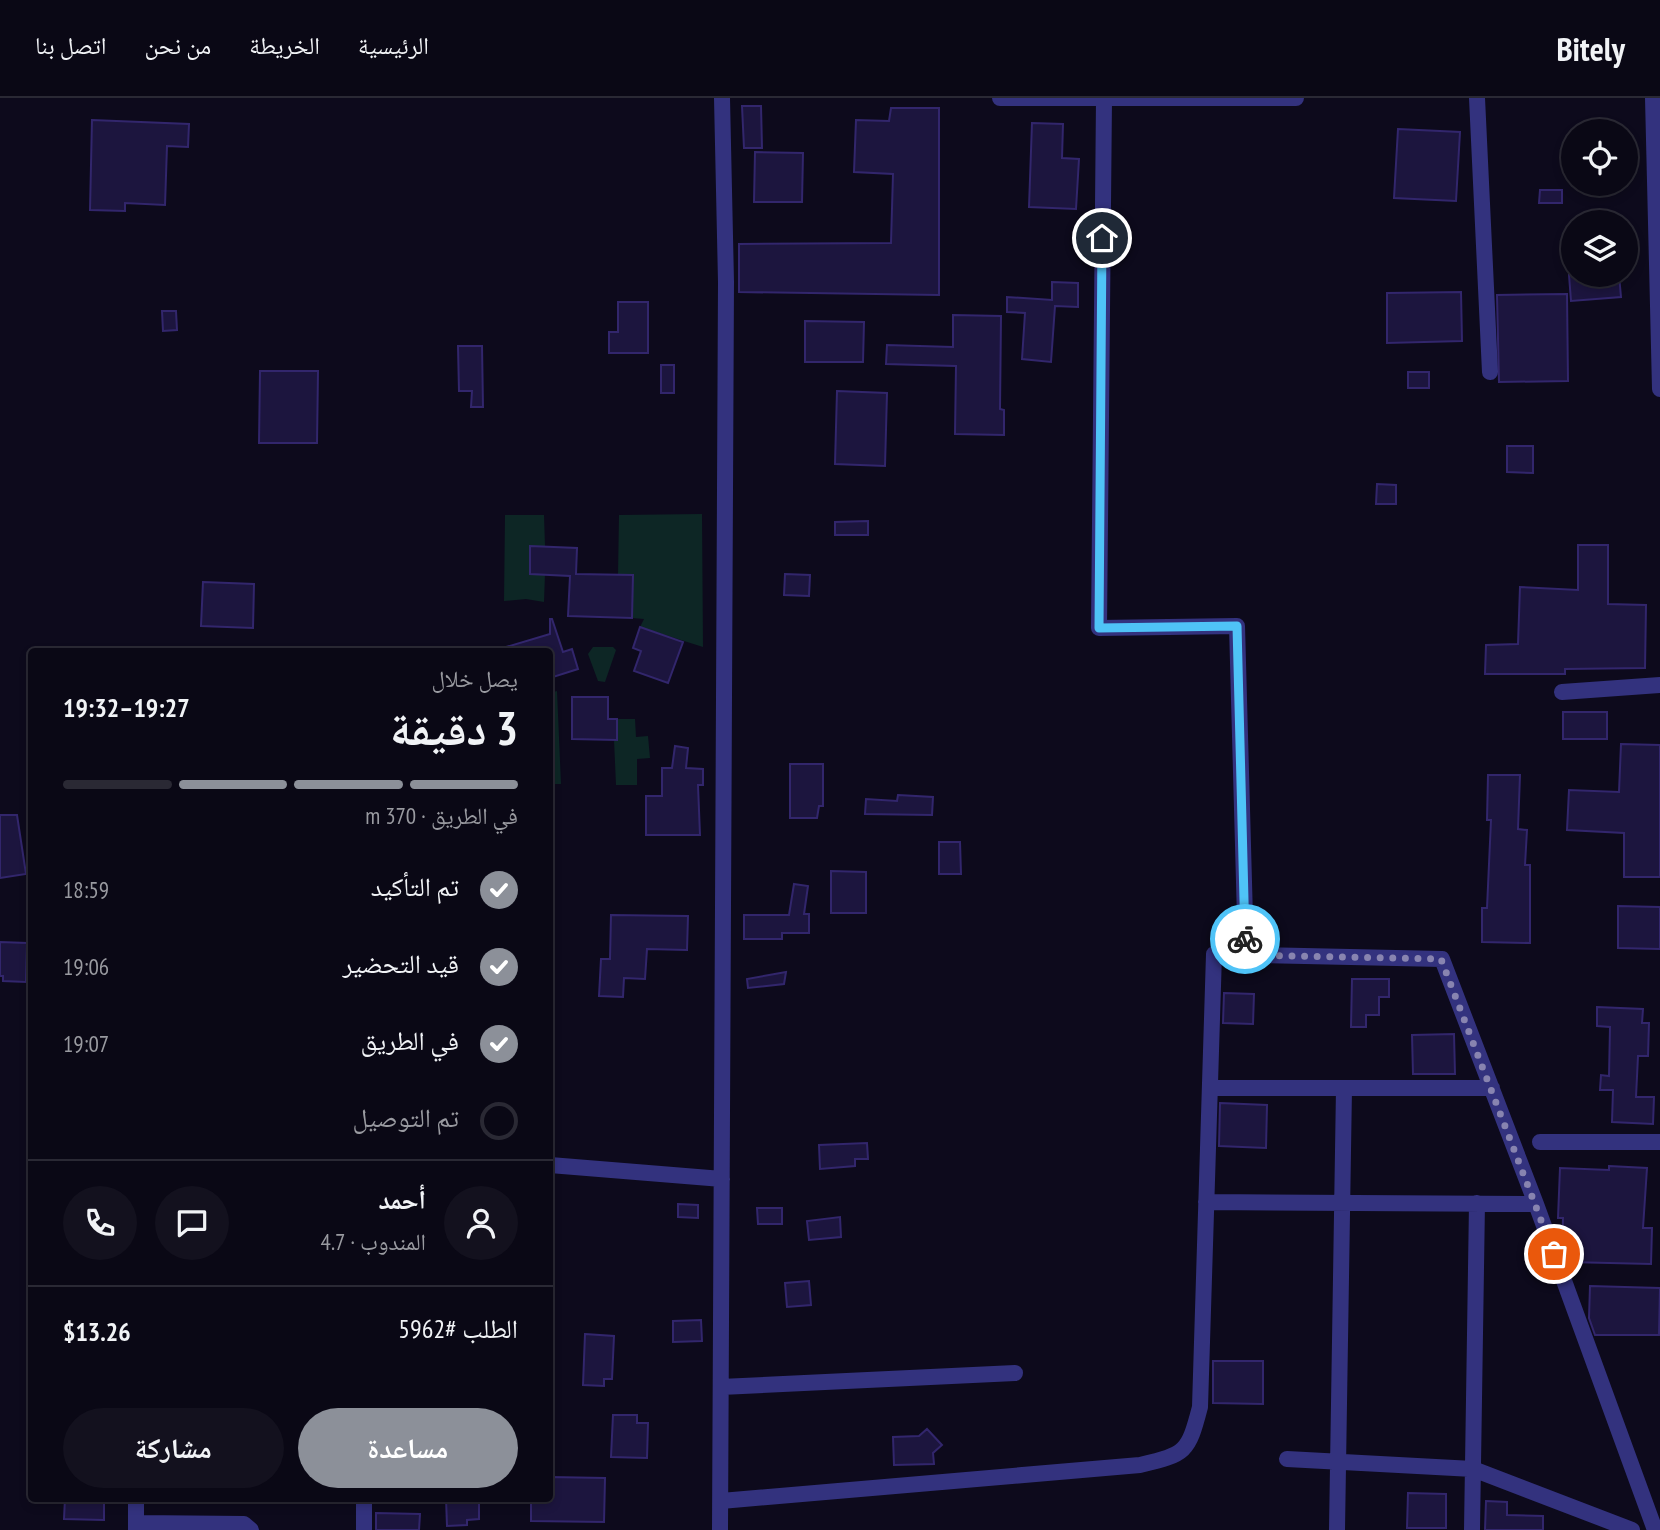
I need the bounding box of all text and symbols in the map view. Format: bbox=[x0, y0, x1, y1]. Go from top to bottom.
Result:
text: Bitely bbox=[1556, 27, 1625, 70]
text: اتصل بنا bbox=[35, 30, 107, 61]
text: من نحن bbox=[145, 30, 211, 61]
text: الخريطة bbox=[249, 30, 320, 61]
text: الرئيسية bbox=[358, 30, 429, 61]
map controls bbox=[1561, 119, 1638, 287]
button: locate bbox=[1561, 119, 1638, 196]
pin bbox=[1072, 208, 1132, 268]
button: layers bbox=[1561, 210, 1638, 287]
icon: home bbox=[1083, 219, 1121, 257]
text: يصل خلال bbox=[431, 664, 518, 693]
text: 19:27–19:32 bbox=[63, 691, 190, 724]
text: 3 دقيقة bbox=[390, 698, 518, 758]
text: في الطريق · 370 m bbox=[365, 801, 518, 830]
text: تم التأكيد bbox=[371, 870, 459, 903]
icon: check bbox=[480, 871, 518, 909]
text: 18:59 bbox=[63, 875, 109, 904]
courier bbox=[1210, 904, 1280, 974]
icon: bike bbox=[1226, 920, 1264, 958]
text: قيد التحضير bbox=[342, 947, 459, 980]
icon: check bbox=[480, 948, 518, 986]
text: 19:06 bbox=[63, 952, 109, 981]
text: في الطريق bbox=[361, 1024, 459, 1057]
icon: check bbox=[480, 1025, 518, 1063]
text: 19:07 bbox=[63, 1029, 109, 1058]
text: تم التوصيل bbox=[352, 1101, 459, 1134]
text: أحمد bbox=[378, 1183, 426, 1216]
button: phone bbox=[63, 1186, 137, 1260]
button: chat bbox=[155, 1186, 229, 1260]
button: person bbox=[444, 1186, 518, 1260]
pin bbox=[1524, 1224, 1584, 1284]
text: المندوب · 4.7 bbox=[321, 1227, 426, 1256]
icon: bag bbox=[1535, 1235, 1573, 1273]
text: الطلب #5962 bbox=[398, 1312, 518, 1345]
text: $13.26 bbox=[63, 1315, 131, 1348]
button: مشاركة bbox=[63, 1408, 284, 1488]
button: مساعدة bbox=[298, 1408, 518, 1488]

